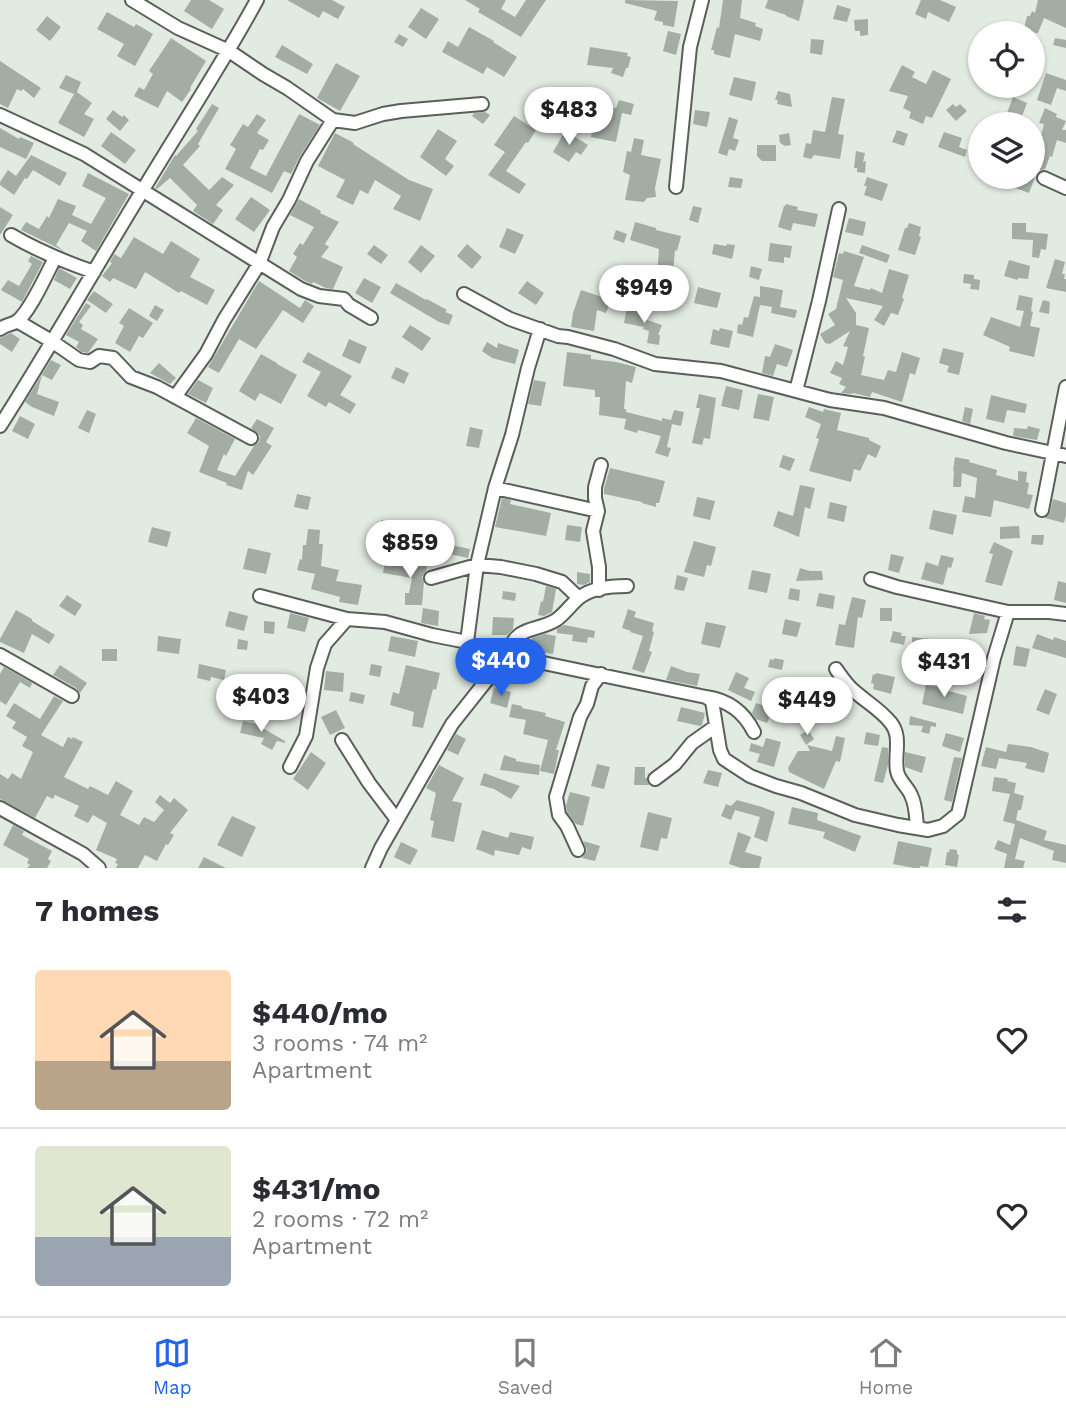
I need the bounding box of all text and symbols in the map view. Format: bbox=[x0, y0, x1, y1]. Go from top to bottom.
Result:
map controls bbox=[968, 21, 1045, 189]
button: locate bbox=[968, 21, 1045, 98]
pin: $483 bbox=[528, 88, 610, 147]
text: $483 bbox=[540, 96, 598, 123]
button: layers bbox=[968, 112, 1045, 189]
pin: $949 bbox=[603, 266, 685, 325]
text: $949 bbox=[615, 274, 673, 301]
pin: $859 bbox=[369, 520, 451, 580]
text: $859 bbox=[382, 529, 438, 556]
pin: $440 bbox=[460, 638, 542, 698]
pin: $431 bbox=[903, 640, 985, 699]
text: $440 bbox=[471, 647, 531, 674]
text: $431 bbox=[917, 648, 971, 675]
pin: $403 bbox=[220, 674, 302, 734]
pin: $449 bbox=[766, 678, 848, 737]
text: $403 bbox=[232, 683, 290, 710]
text: $449 bbox=[778, 686, 836, 713]
icon: filters bbox=[993, 891, 1031, 929]
text: 7 homes bbox=[35, 893, 159, 928]
text: $440/mo bbox=[252, 995, 388, 1030]
icon: home bbox=[91, 998, 175, 1082]
icon: heart bbox=[993, 1021, 1031, 1059]
text: 3 rooms · 74 m² bbox=[252, 1030, 427, 1057]
text: Apartment bbox=[252, 1057, 372, 1084]
text: $431/mo bbox=[252, 1171, 381, 1206]
icon: home bbox=[91, 1174, 175, 1258]
icon: heart bbox=[993, 1197, 1031, 1235]
text: 2 rooms · 72 m² bbox=[252, 1206, 428, 1233]
text: Apartment bbox=[252, 1233, 372, 1260]
tab: Map bbox=[153, 1334, 192, 1399]
tab: Saved bbox=[498, 1334, 553, 1399]
tab: Home bbox=[859, 1334, 913, 1399]

